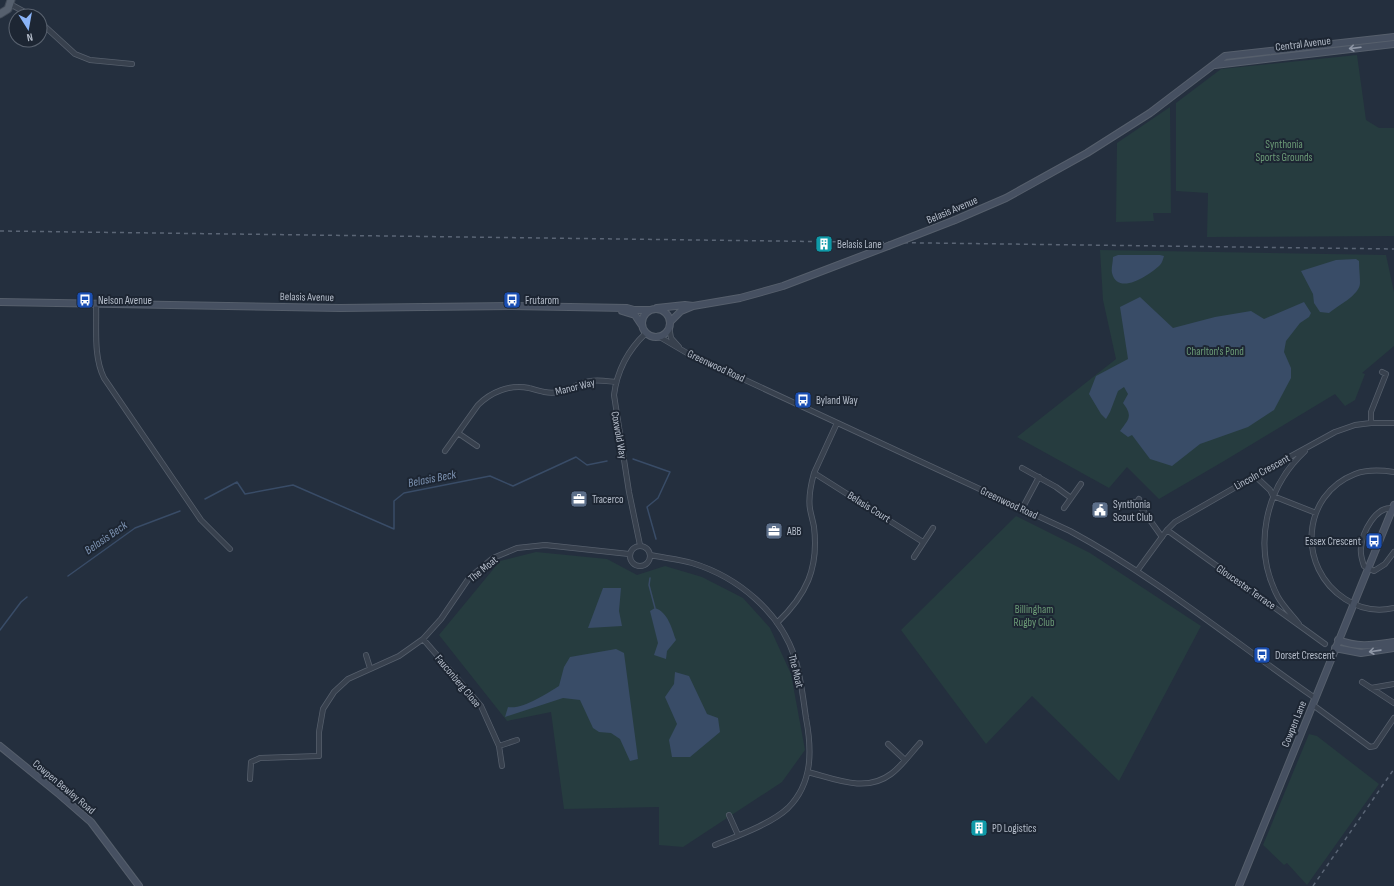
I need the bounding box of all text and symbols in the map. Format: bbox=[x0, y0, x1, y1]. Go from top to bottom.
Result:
north arrow bbox=[8, 8, 48, 48]
text: N bbox=[26, 30, 34, 44]
street label: Central Avenue bbox=[1275, 34, 1331, 54]
one-way arrow bbox=[1349, 45, 1362, 52]
park label: Synthonia Sports Grounds bbox=[1256, 138, 1313, 164]
street label: Belasis Avenue bbox=[925, 193, 979, 227]
building icon: Belasis Lane bbox=[814, 234, 834, 254]
place label: Belasis Lane bbox=[837, 238, 882, 251]
bus stop icon: Nelson Avenue bbox=[75, 290, 95, 310]
street label: Belasis Avenue bbox=[280, 290, 334, 304]
bus stop icon: Frutarom bbox=[502, 290, 522, 310]
place label: Nelson Avenue bbox=[98, 294, 152, 307]
place label: Frutarom bbox=[525, 294, 559, 307]
park label: Charlton's Pond bbox=[1186, 345, 1244, 358]
street label: Greenwood Road bbox=[685, 347, 747, 385]
street label: Manor Way bbox=[554, 376, 597, 398]
bus stop icon: Byland Way bbox=[793, 390, 813, 410]
place label: Byland Way bbox=[816, 394, 858, 407]
street label: Coxwold Way bbox=[608, 410, 630, 461]
street label: Lincoln Crescent bbox=[1232, 451, 1293, 493]
water label: Belasis Beck bbox=[407, 467, 458, 491]
street label: Greenwood Road bbox=[978, 484, 1040, 522]
office icon: Tracerco bbox=[569, 489, 589, 509]
street label: Belasis Court bbox=[845, 489, 893, 526]
place label: Tracerco bbox=[592, 493, 624, 506]
place label: Synthonia Scout Club bbox=[1113, 498, 1153, 524]
public building icon: Synthonia Scout Club bbox=[1090, 500, 1110, 520]
water label: Belasis Beck bbox=[82, 518, 131, 558]
office icon: ABB bbox=[764, 521, 784, 541]
place label: ABB bbox=[786, 525, 802, 538]
bus stop icon: Essex Crescent bbox=[1364, 531, 1384, 551]
place label: Essex Crescent bbox=[1305, 535, 1362, 548]
street label: The Moat bbox=[466, 553, 501, 585]
street label: Gloucester Terrace bbox=[1214, 562, 1278, 612]
park label: Billingham Rugby Club bbox=[1013, 603, 1055, 629]
bus stop icon: Dorset Crescent bbox=[1252, 645, 1272, 665]
one-way arrow bbox=[1369, 647, 1382, 655]
place label: Dorset Crescent bbox=[1275, 649, 1336, 662]
street label: Fauconberg Close bbox=[432, 652, 484, 710]
street label: The Moat bbox=[786, 653, 807, 690]
street label: Cowpen Lane bbox=[1279, 699, 1309, 749]
street label: Cowpen Bewley Road bbox=[30, 757, 98, 817]
building icon: PD Logistics bbox=[969, 818, 989, 838]
place label: PD Logistics bbox=[992, 822, 1036, 835]

